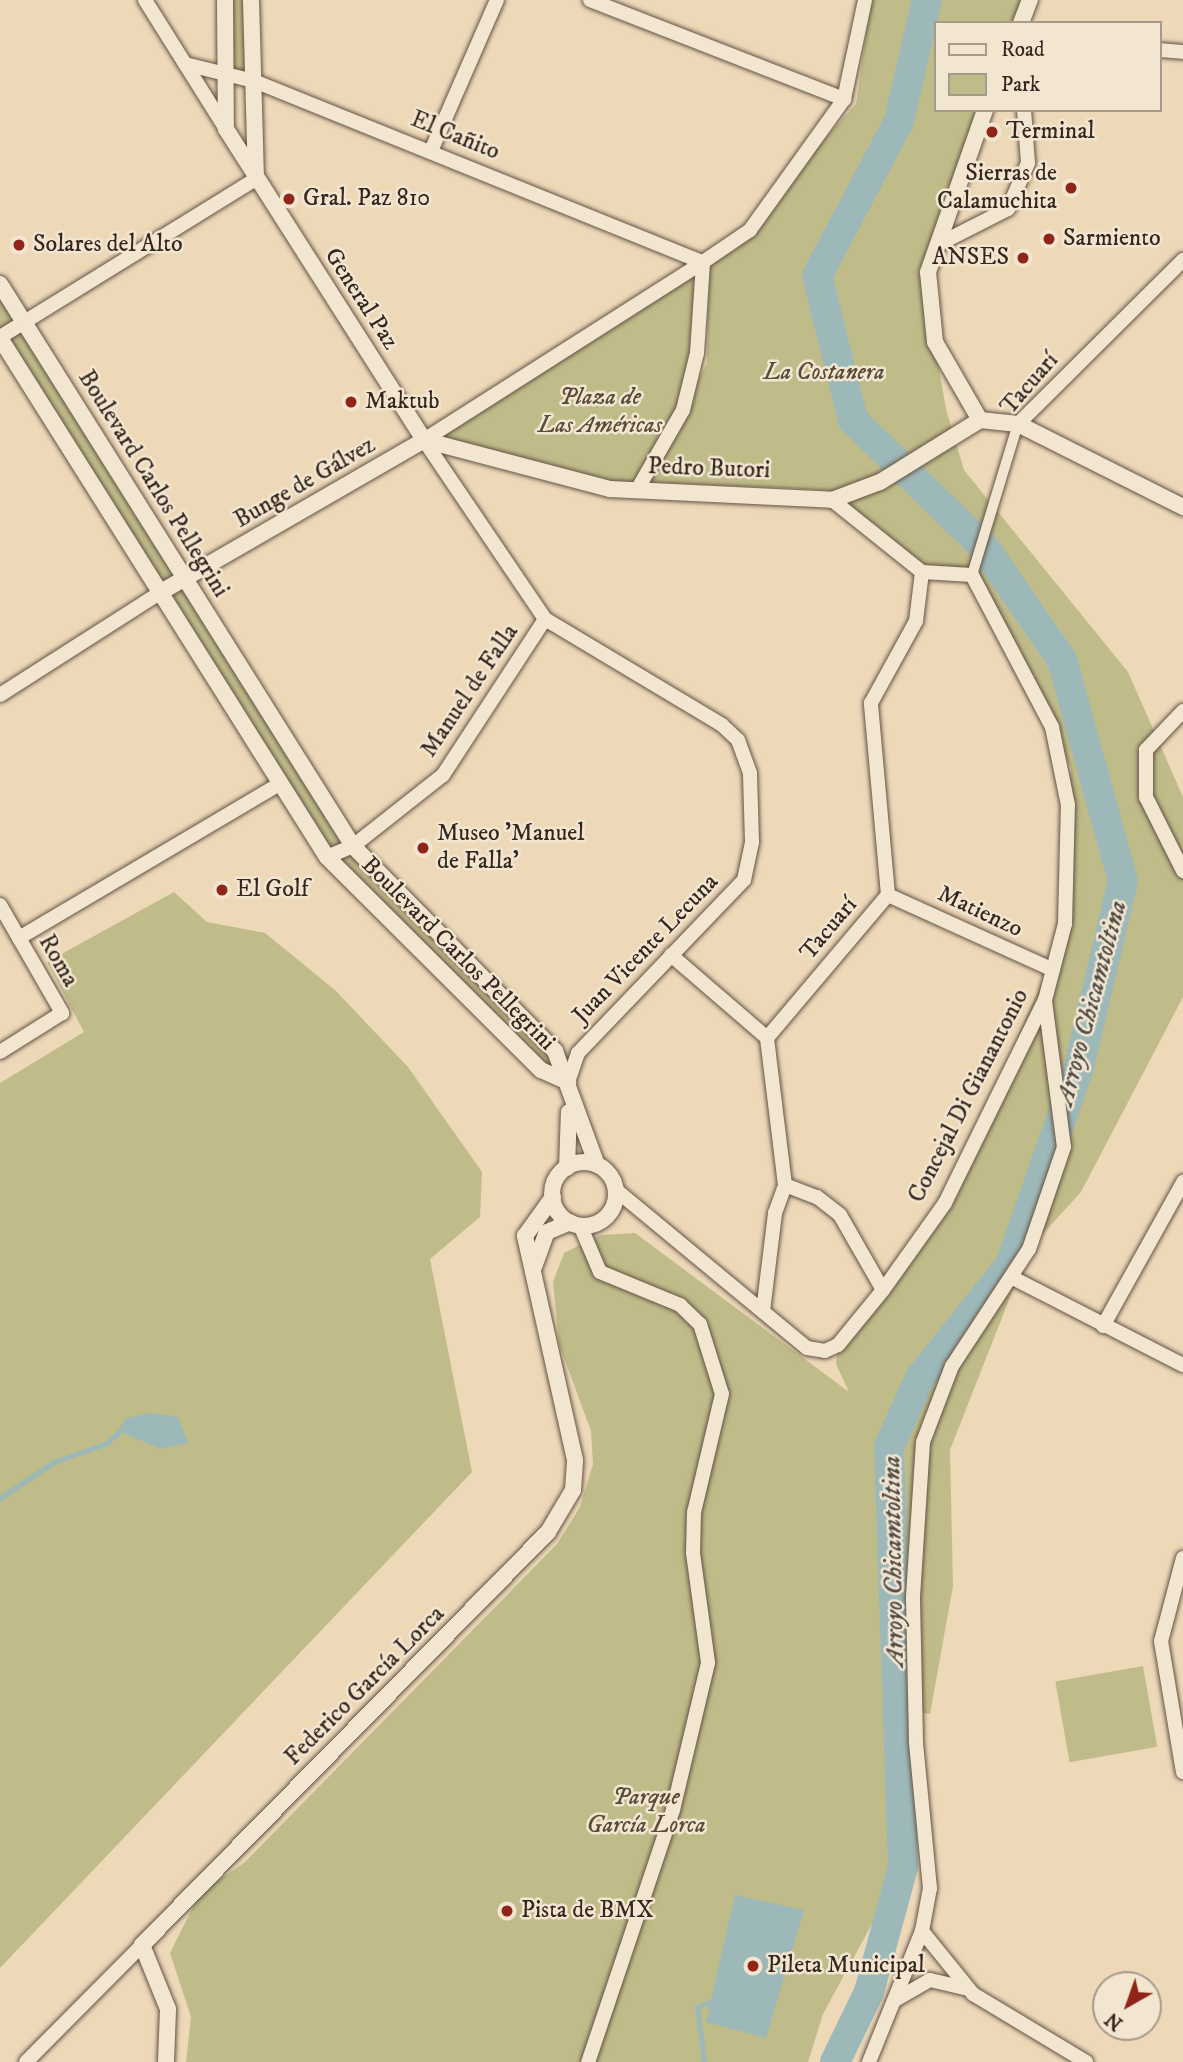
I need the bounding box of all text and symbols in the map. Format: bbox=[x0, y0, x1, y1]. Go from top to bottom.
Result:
legend bbox=[934, 21, 1162, 112]
text: Road bbox=[1001, 37, 1045, 63]
text: Park bbox=[1001, 72, 1040, 98]
street label: El Cañito bbox=[406, 105, 504, 167]
place label: Terminal bbox=[1006, 118, 1095, 146]
marker: Terminal bbox=[984, 124, 1000, 140]
place label: Sierras de Calamuchita bbox=[937, 160, 1057, 216]
marker: Sierras de Calamuchita bbox=[1063, 180, 1079, 196]
place label: Gral. Paz 810 bbox=[303, 185, 430, 213]
marker: Gral. Paz 810 bbox=[281, 191, 297, 207]
place label: Sarmiento bbox=[1063, 225, 1161, 253]
place label: Solares del Alto bbox=[33, 231, 183, 259]
marker: Sarmiento bbox=[1041, 231, 1057, 247]
marker: Solares del Alto bbox=[11, 237, 27, 253]
street label: General Paz bbox=[318, 243, 404, 355]
place label: ANSES bbox=[932, 244, 1009, 272]
marker: ANSES bbox=[1015, 250, 1031, 266]
street label: Tacuarí bbox=[995, 347, 1065, 421]
park label: La Costanera bbox=[763, 359, 885, 387]
street label: Boulevard Carlos Pellegrini bbox=[71, 365, 235, 603]
park label: Plaza de Las Américas bbox=[538, 384, 662, 440]
place label: Maktub bbox=[365, 388, 439, 416]
marker: Maktub bbox=[343, 394, 359, 410]
street label: Bunge de Gálvez bbox=[229, 431, 381, 535]
street label: Pedro Butori bbox=[647, 452, 771, 486]
street label: Manuel de Falla bbox=[415, 619, 525, 763]
place label: Museo 'Manuel de Falla' bbox=[437, 820, 584, 876]
marker: Museo 'Manuel de Falla' bbox=[415, 840, 431, 856]
street label: Boulevard Carlos Pellegrini bbox=[355, 851, 561, 1057]
street label: Juan Vicente Lecuna bbox=[567, 868, 725, 1030]
place label: El Golf bbox=[236, 876, 309, 904]
street label: Matienzo bbox=[933, 880, 1027, 944]
marker: El Golf bbox=[214, 882, 230, 898]
street label: Tacuarí bbox=[794, 892, 864, 966]
water label: Arroyo Chicamtoltina bbox=[1050, 897, 1134, 1109]
street label: Roma bbox=[32, 930, 84, 992]
street label: Concejal Di Gianantonio bbox=[903, 984, 1035, 1208]
water label: Arroyo Chicamtoltina bbox=[877, 1455, 911, 1667]
street label: Federico García Lorca bbox=[279, 1600, 451, 1772]
park label: Parque García Lorca bbox=[586, 1784, 706, 1840]
place label: Pista de BMX bbox=[521, 1897, 654, 1925]
marker: Pista de BMX bbox=[499, 1903, 515, 1919]
place label: Pileta Municipal bbox=[767, 1952, 925, 1980]
marker: Pileta Municipal bbox=[745, 1958, 761, 1974]
north arrow bbox=[1092, 1971, 1162, 2041]
text: N bbox=[1101, 2007, 1128, 2035]

